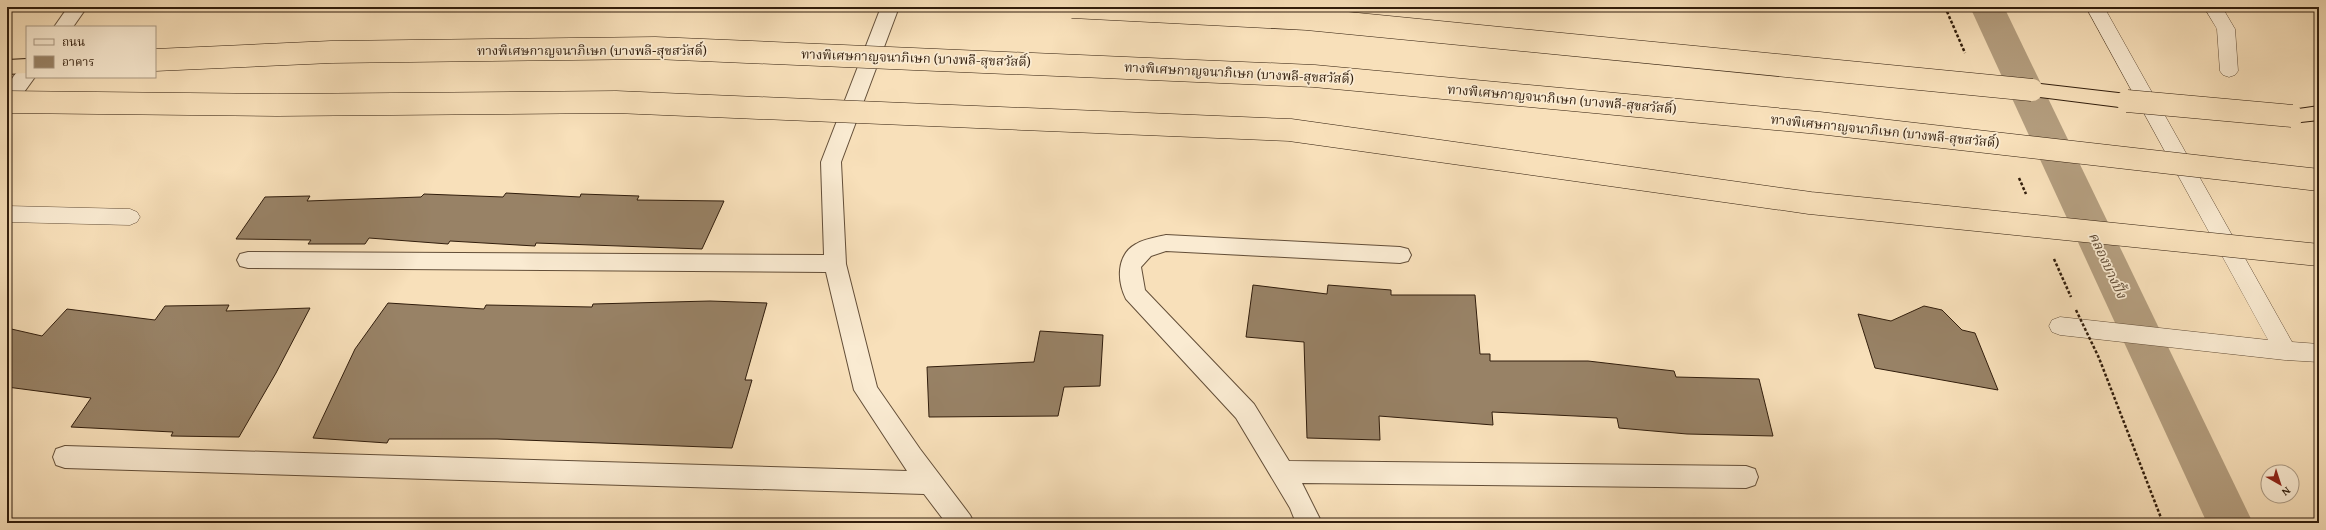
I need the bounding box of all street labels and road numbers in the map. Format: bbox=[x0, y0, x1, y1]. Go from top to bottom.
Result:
street label: ทางพิเศษกาญจนาภิเษก (บางพลี-สุขสวัสดิ์) bbox=[477, 41, 707, 60]
street label: ทางพิเศษกาญจนาภิเษก (บางพลี-สุขสวัสดิ์) bbox=[801, 44, 1031, 72]
street label: ทางพิเศษกาญจนาภิเษก (บางพลี-สุขสวัสดิ์) bbox=[1124, 57, 1354, 89]
street label: ทางพิเศษกาญจนาภิเษก (บางพลี-สุขสวัสดิ์) bbox=[1447, 80, 1677, 118]
street label: ทางพิเศษกาญจนาภิเษก (บางพลี-สุขสวัสดิ์) bbox=[1770, 110, 2000, 152]

